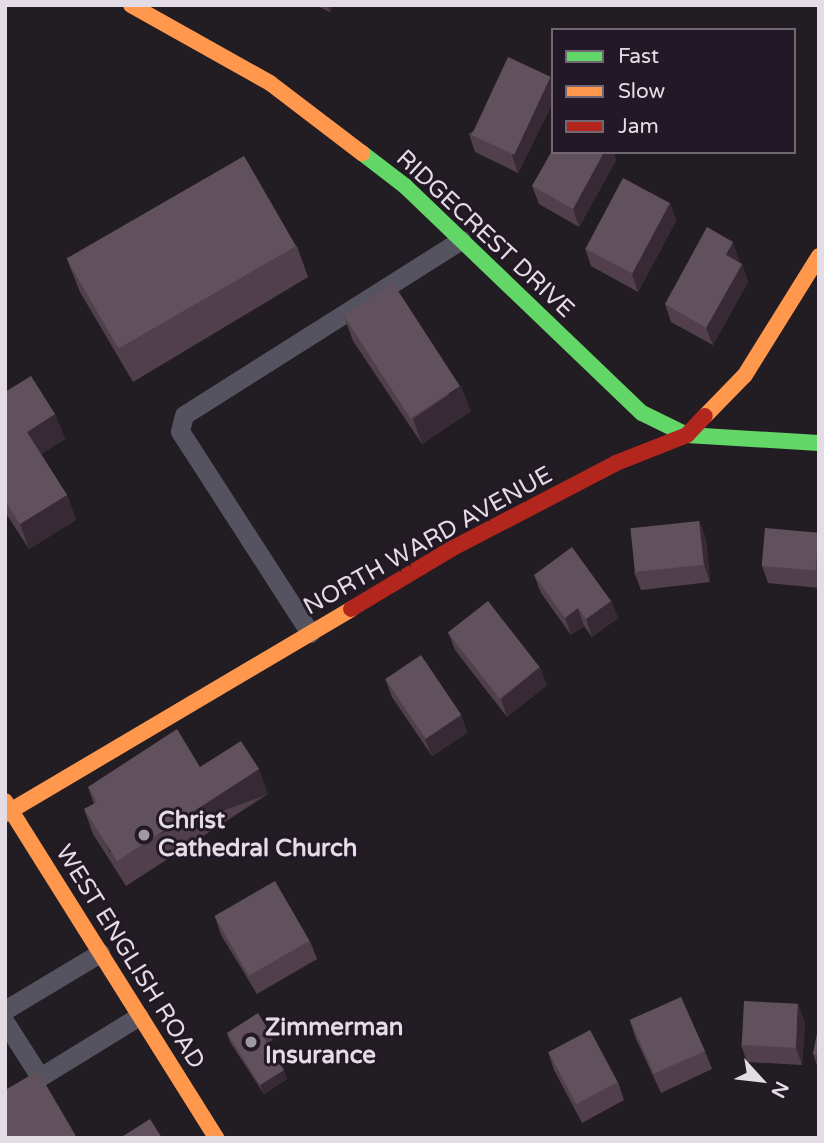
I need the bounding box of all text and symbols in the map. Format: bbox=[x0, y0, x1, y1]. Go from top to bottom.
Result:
legend bbox=[551, 28, 796, 154]
text: Fast bbox=[618, 44, 659, 69]
text: Slow bbox=[618, 79, 665, 104]
text: Jam bbox=[618, 114, 659, 139]
street label: RIDGECREST DRIVE bbox=[390, 144, 580, 324]
street label: NORTH WARD AVENUE bbox=[299, 461, 557, 621]
place label: Christ Cathedral Church bbox=[158, 807, 357, 863]
marker: Christ Cathedral Church bbox=[136, 827, 152, 843]
street label: WEST ENGLISH ROAD bbox=[49, 840, 211, 1074]
place label: Zimmerman Insurance bbox=[265, 1014, 403, 1070]
marker: Zimmerman Insurance bbox=[243, 1034, 259, 1050]
north arrow bbox=[726, 1045, 796, 1115]
text: N bbox=[766, 1078, 793, 1101]

